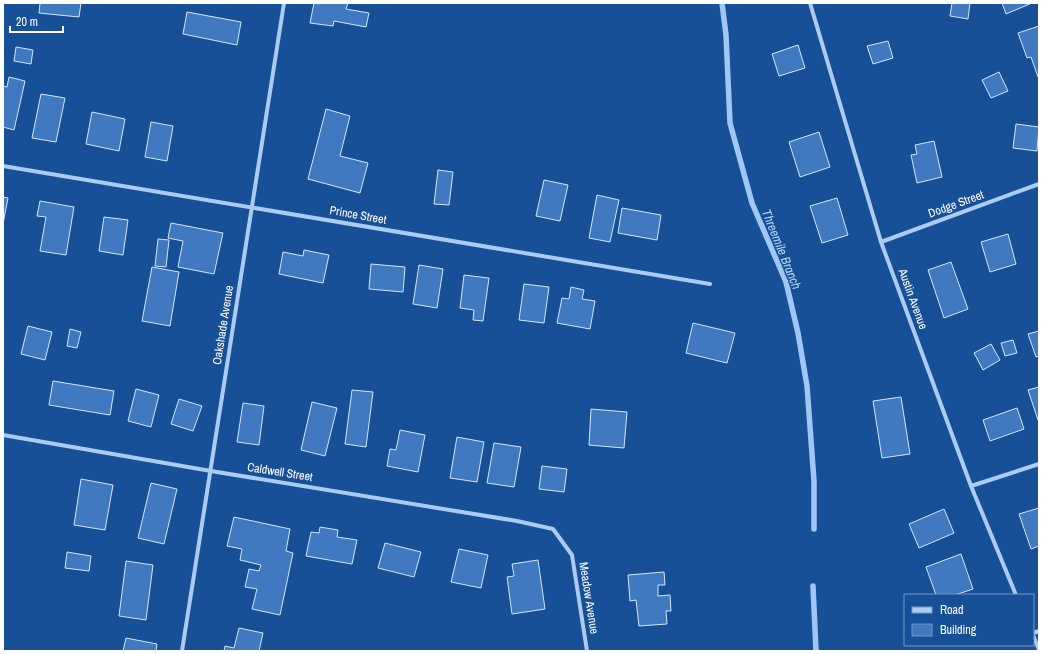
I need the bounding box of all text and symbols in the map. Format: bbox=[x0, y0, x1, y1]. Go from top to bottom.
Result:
scale bar bbox=[10, 8, 63, 34]
text: 20 m bbox=[16, 14, 38, 30]
street label: Dodge Street bbox=[926, 186, 986, 221]
street label: Prince Street bbox=[328, 202, 388, 228]
water label: Threemile Branch bbox=[758, 207, 805, 292]
street label: Austin Avenue bbox=[894, 266, 931, 331]
street label: Oakshade Avenue bbox=[209, 284, 237, 366]
street label: Caldwell Street bbox=[246, 459, 314, 485]
street label: Meadow Avenue bbox=[575, 561, 603, 635]
legend bbox=[904, 594, 1034, 646]
text: Road bbox=[940, 602, 964, 618]
text: Building bbox=[940, 622, 977, 638]

